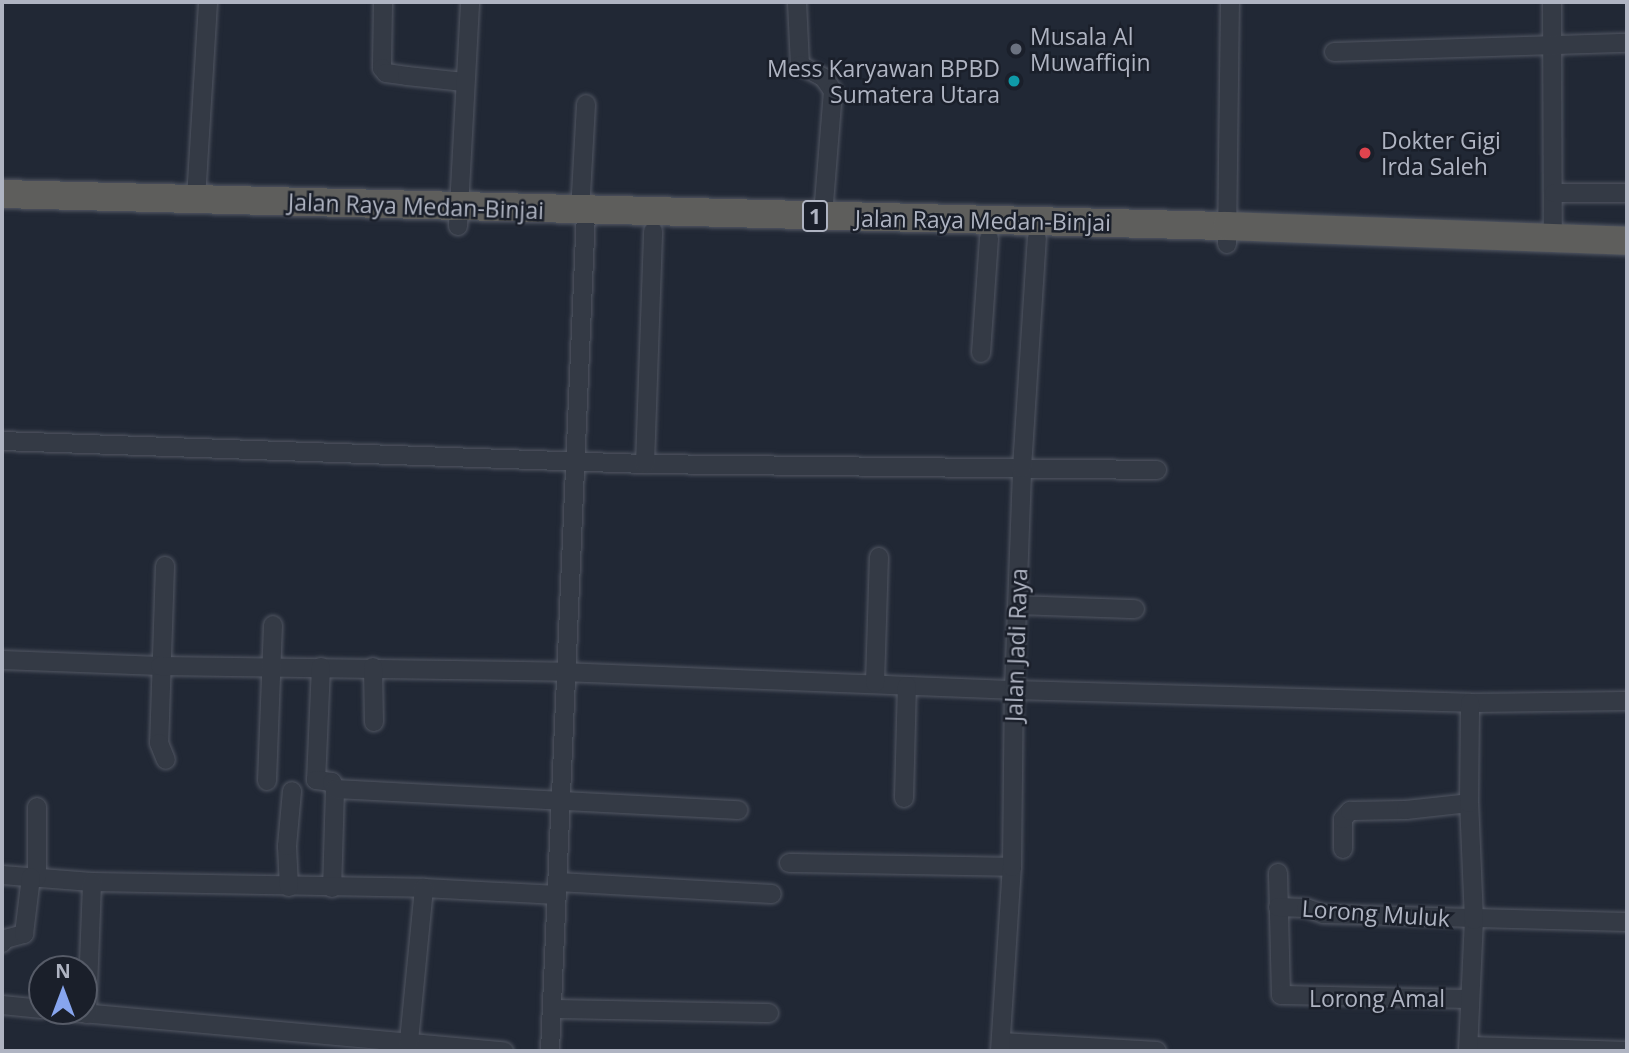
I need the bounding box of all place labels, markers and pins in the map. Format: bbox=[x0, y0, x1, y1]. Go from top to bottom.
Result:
place label: Musala Al Muwaffiqin bbox=[1030, 22, 1151, 76]
marker: Musala Al Muwaffiqin bbox=[1008, 41, 1024, 57]
place label: Mess Karyawan BPBD Sumatera Utara bbox=[767, 54, 1000, 108]
marker: Mess Karyawan BPBD Sumatera Utara bbox=[1006, 73, 1022, 89]
place label: Dokter Gigi Irda Saleh bbox=[1381, 126, 1501, 180]
marker: Dokter Gigi Irda Saleh bbox=[1355, 143, 1375, 163]

